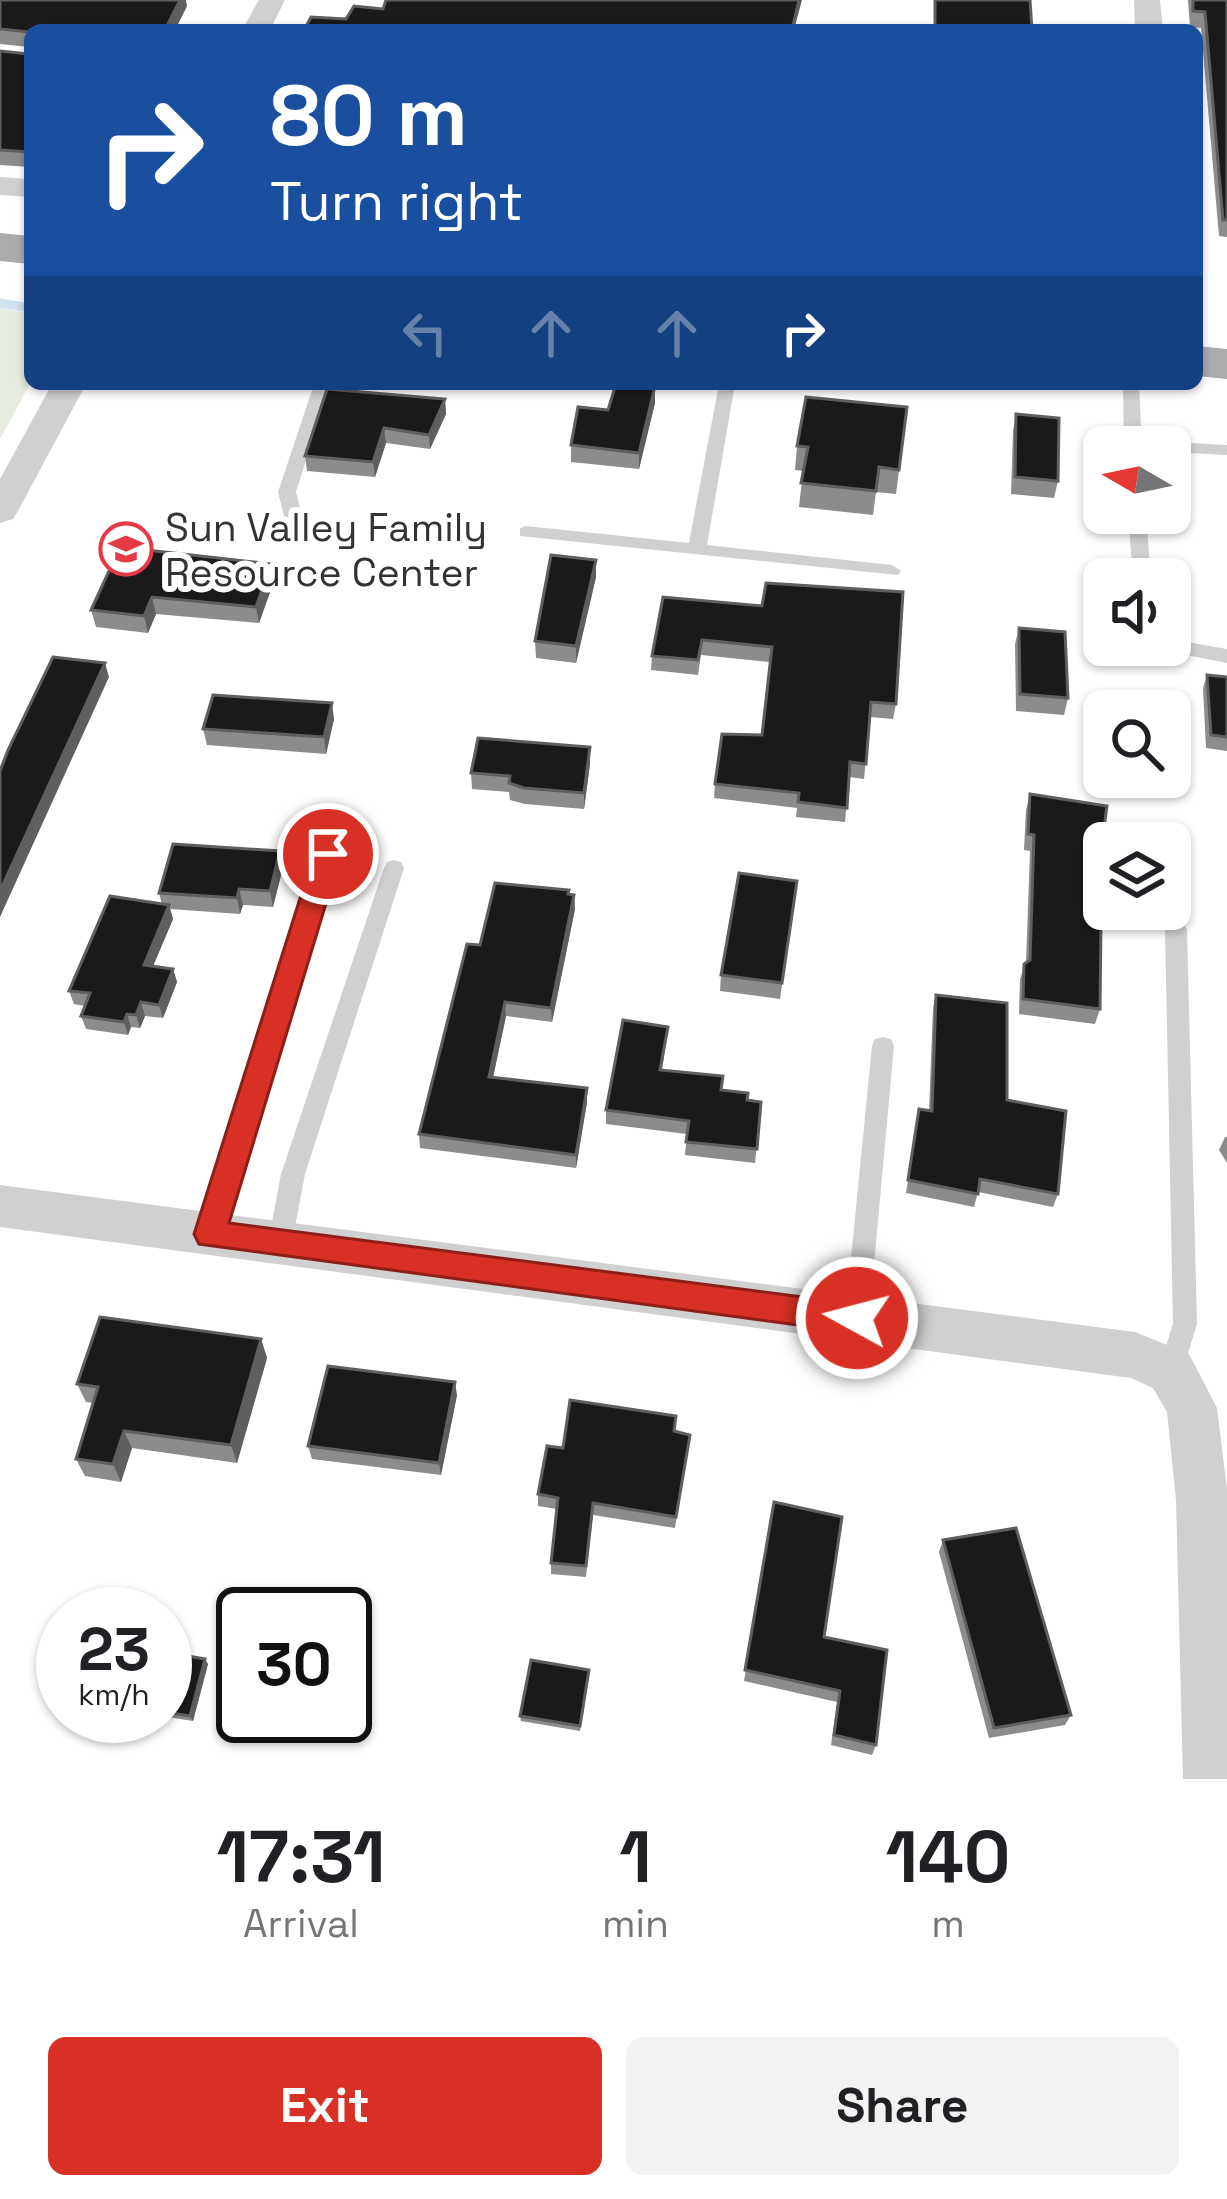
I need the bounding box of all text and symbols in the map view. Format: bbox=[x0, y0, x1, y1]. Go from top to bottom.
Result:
text: 80 m bbox=[270, 62, 468, 170]
icon: right bbox=[72, 72, 228, 228]
text: Turn right bbox=[270, 167, 523, 236]
icon: left bbox=[392, 300, 458, 366]
icon: ahead bbox=[518, 300, 584, 366]
icon: ahead bbox=[644, 300, 710, 366]
icon: right bbox=[770, 300, 836, 366]
north arrow bbox=[1083, 426, 1191, 534]
map controls bbox=[1083, 426, 1191, 930]
place label: Sun Valley Family Resource Center bbox=[165, 503, 487, 597]
school or university icon: Sun Valley Family Resource Center bbox=[98, 521, 154, 577]
button: sound bbox=[1083, 558, 1191, 666]
button: search bbox=[1083, 690, 1191, 798]
pin bbox=[277, 803, 379, 905]
icon: arrive bbox=[295, 821, 361, 887]
button: layers bbox=[1083, 822, 1191, 930]
position arrow bbox=[794, 1255, 920, 1381]
speed limit sign: 30 bbox=[216, 1587, 372, 1743]
text: 23 bbox=[78, 1611, 150, 1688]
text: km/h bbox=[78, 1675, 150, 1714]
text: 17:31 bbox=[217, 1811, 385, 1903]
text: 1 bbox=[619, 1811, 652, 1903]
text: 140 bbox=[885, 1811, 1010, 1903]
text: Arrival bbox=[243, 1899, 359, 1948]
text: min bbox=[602, 1899, 669, 1948]
text: m bbox=[931, 1899, 965, 1948]
button: Exit bbox=[48, 2037, 602, 2175]
button: Share bbox=[626, 2037, 1179, 2175]

